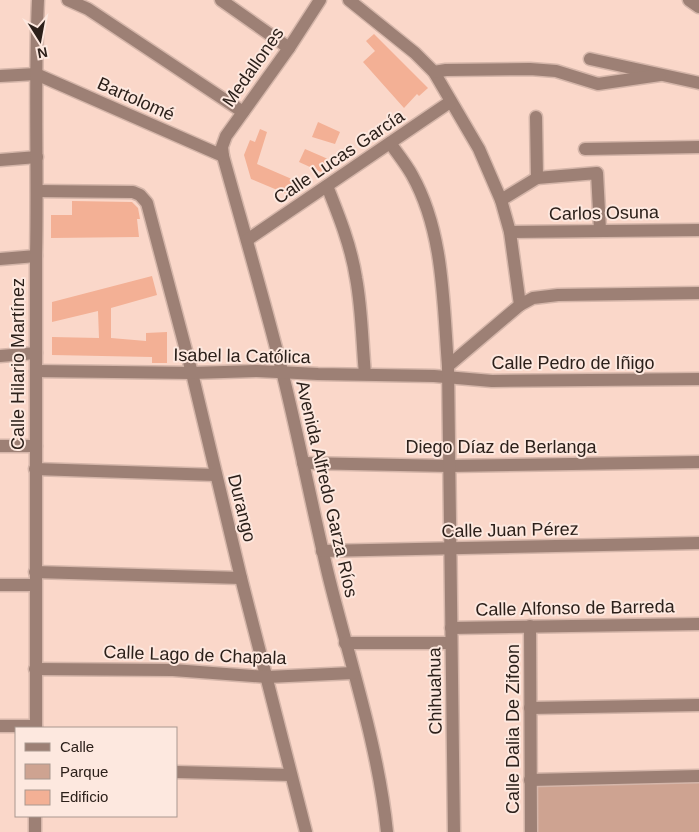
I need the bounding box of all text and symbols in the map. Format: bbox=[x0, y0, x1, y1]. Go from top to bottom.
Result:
north arrow bbox=[15, 15, 65, 65]
street label: Medallones bbox=[218, 24, 288, 110]
text: N bbox=[36, 44, 49, 62]
street label: Bartolomé bbox=[94, 73, 178, 125]
street label: Calle Lucas García bbox=[270, 105, 409, 208]
street label: Carlos Osuna bbox=[549, 202, 660, 224]
street label: Calle Hilario Martínez bbox=[8, 278, 28, 450]
street label: Isabel la Católica bbox=[173, 345, 312, 367]
street label: Calle Pedro de Iñigo bbox=[491, 353, 655, 373]
street label: Avenida Alfredo Garza Ríos bbox=[292, 379, 362, 599]
street label: Diego Díaz de Berlanga bbox=[405, 437, 598, 457]
street label: Durango bbox=[224, 472, 260, 544]
street label: Calle Juan Pérez bbox=[441, 519, 579, 541]
street label: Calle Alfonso de Barreda bbox=[475, 596, 676, 620]
street label: Calle Lago de Chapala bbox=[103, 642, 288, 668]
street label: Calle Dalia De Zifoon bbox=[503, 644, 523, 814]
street label: Chihuahua bbox=[424, 646, 446, 735]
legend bbox=[15, 727, 178, 817]
text: Calle bbox=[60, 738, 94, 755]
text: Parque bbox=[60, 763, 108, 780]
text: Edificio bbox=[60, 788, 108, 805]

